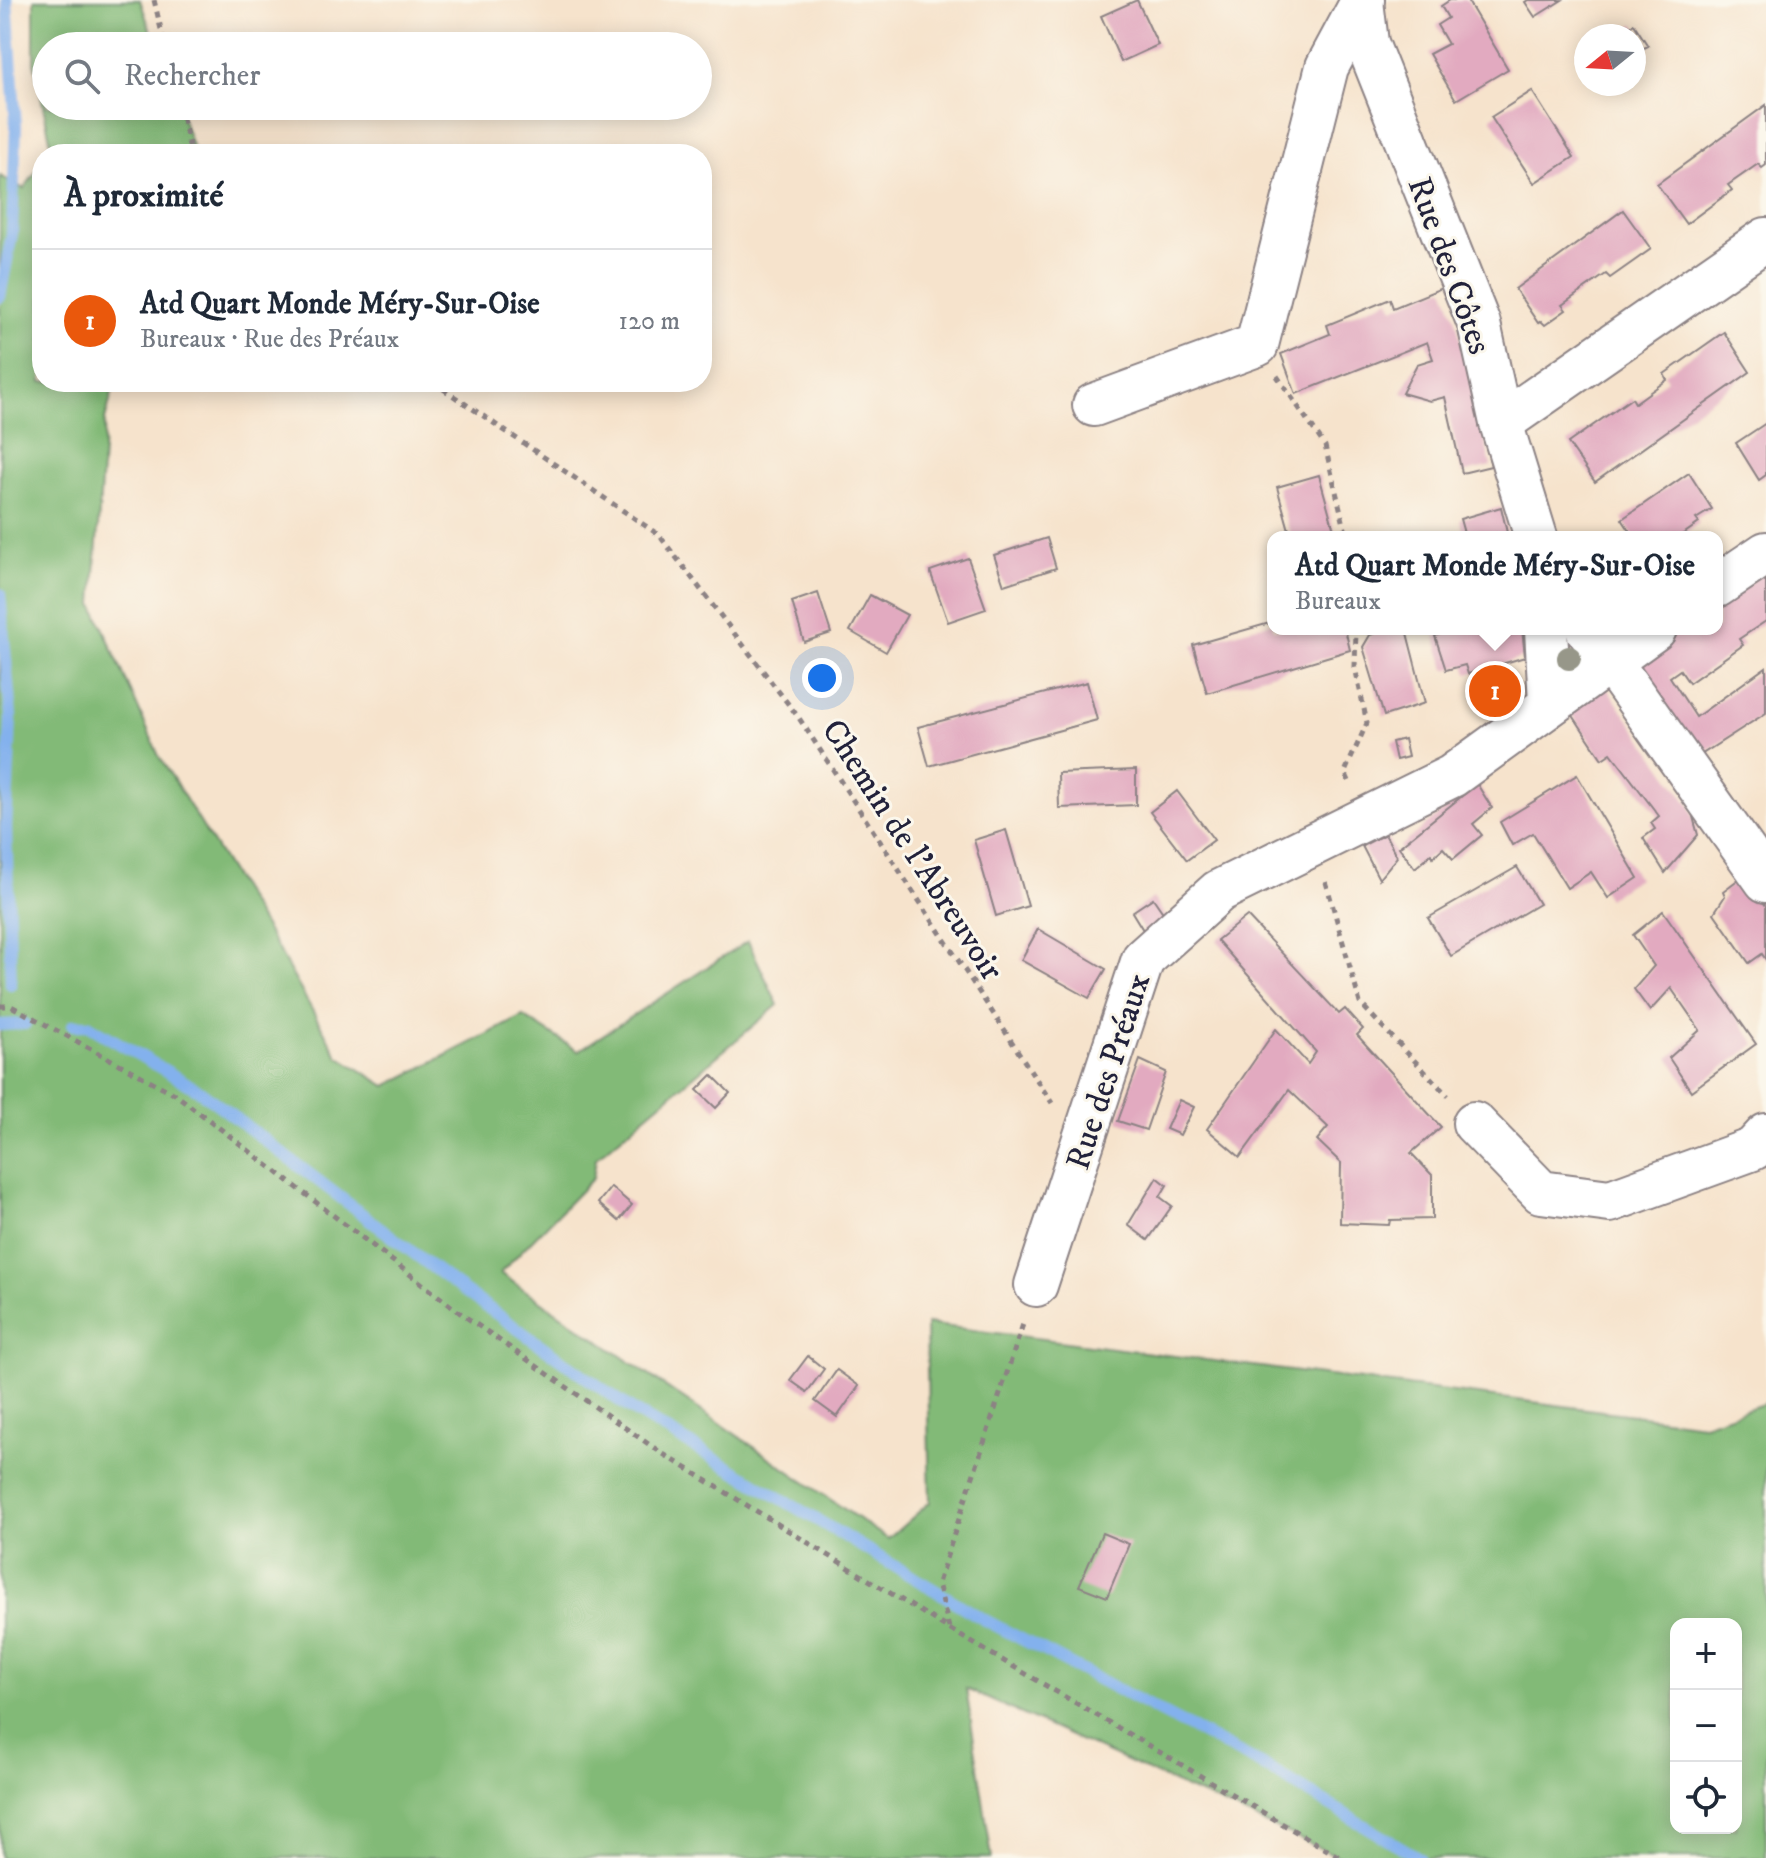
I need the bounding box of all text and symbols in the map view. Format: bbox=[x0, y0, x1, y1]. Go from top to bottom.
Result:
north arrow bbox=[1574, 24, 1646, 96]
search box bbox=[32, 32, 712, 120]
icon: search bbox=[60, 54, 104, 98]
text: Rechercher bbox=[124, 58, 260, 95]
street label: Rue des Côtes bbox=[1398, 171, 1501, 360]
text: À proximité bbox=[64, 175, 224, 217]
text: Atd Quart Monde Méry-Sur-Oise bbox=[140, 286, 540, 323]
text: 1 bbox=[85, 305, 95, 338]
text: 120 m bbox=[619, 305, 680, 338]
text: Bureaux · Rue des Préaux bbox=[140, 323, 399, 356]
popup bbox=[1267, 531, 1723, 635]
text: Atd Quart Monde Méry-Sur-Oise bbox=[1295, 548, 1695, 585]
text: Bureaux bbox=[1295, 585, 1381, 618]
your location bbox=[802, 658, 842, 698]
pin: 1 bbox=[1469, 661, 1521, 721]
street label: Chemin de l'Abreuvoir bbox=[812, 711, 1013, 989]
street label: Rue des Préaux bbox=[1057, 968, 1161, 1175]
map controls bbox=[1670, 1618, 1742, 1834]
button: + bbox=[1670, 1618, 1742, 1690]
button: − bbox=[1670, 1690, 1742, 1762]
button: locate bbox=[1670, 1762, 1742, 1834]

